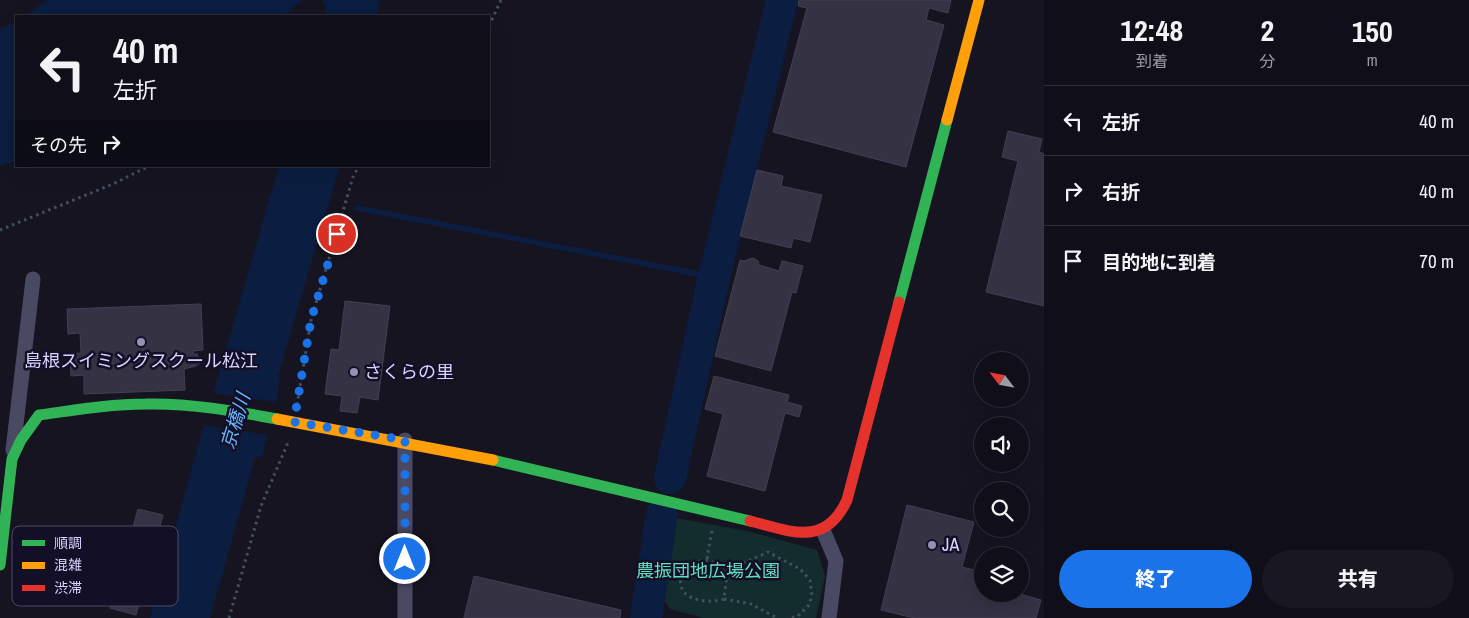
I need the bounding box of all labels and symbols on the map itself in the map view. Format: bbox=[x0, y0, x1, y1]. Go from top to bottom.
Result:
pin bbox=[316, 213, 358, 255]
marker: 島根スイミングスクール松江 bbox=[135, 336, 147, 348]
place label: 島根スイミングスクール松江 bbox=[24, 348, 258, 373]
north arrow bbox=[974, 352, 1029, 408]
place label: さくらの里 bbox=[364, 359, 454, 384]
marker: さくらの里 bbox=[348, 366, 360, 378]
water label: 京橋川 bbox=[214, 388, 256, 452]
legend bbox=[12, 526, 178, 606]
position arrow bbox=[378, 532, 430, 584]
place label: JA bbox=[942, 532, 959, 557]
text: 順調 bbox=[54, 534, 82, 552]
marker: JA bbox=[926, 539, 938, 551]
text: 混雑 bbox=[54, 556, 82, 574]
park label: 農振団地広場公園 bbox=[636, 558, 780, 583]
text: 渋滞 bbox=[54, 579, 82, 597]

